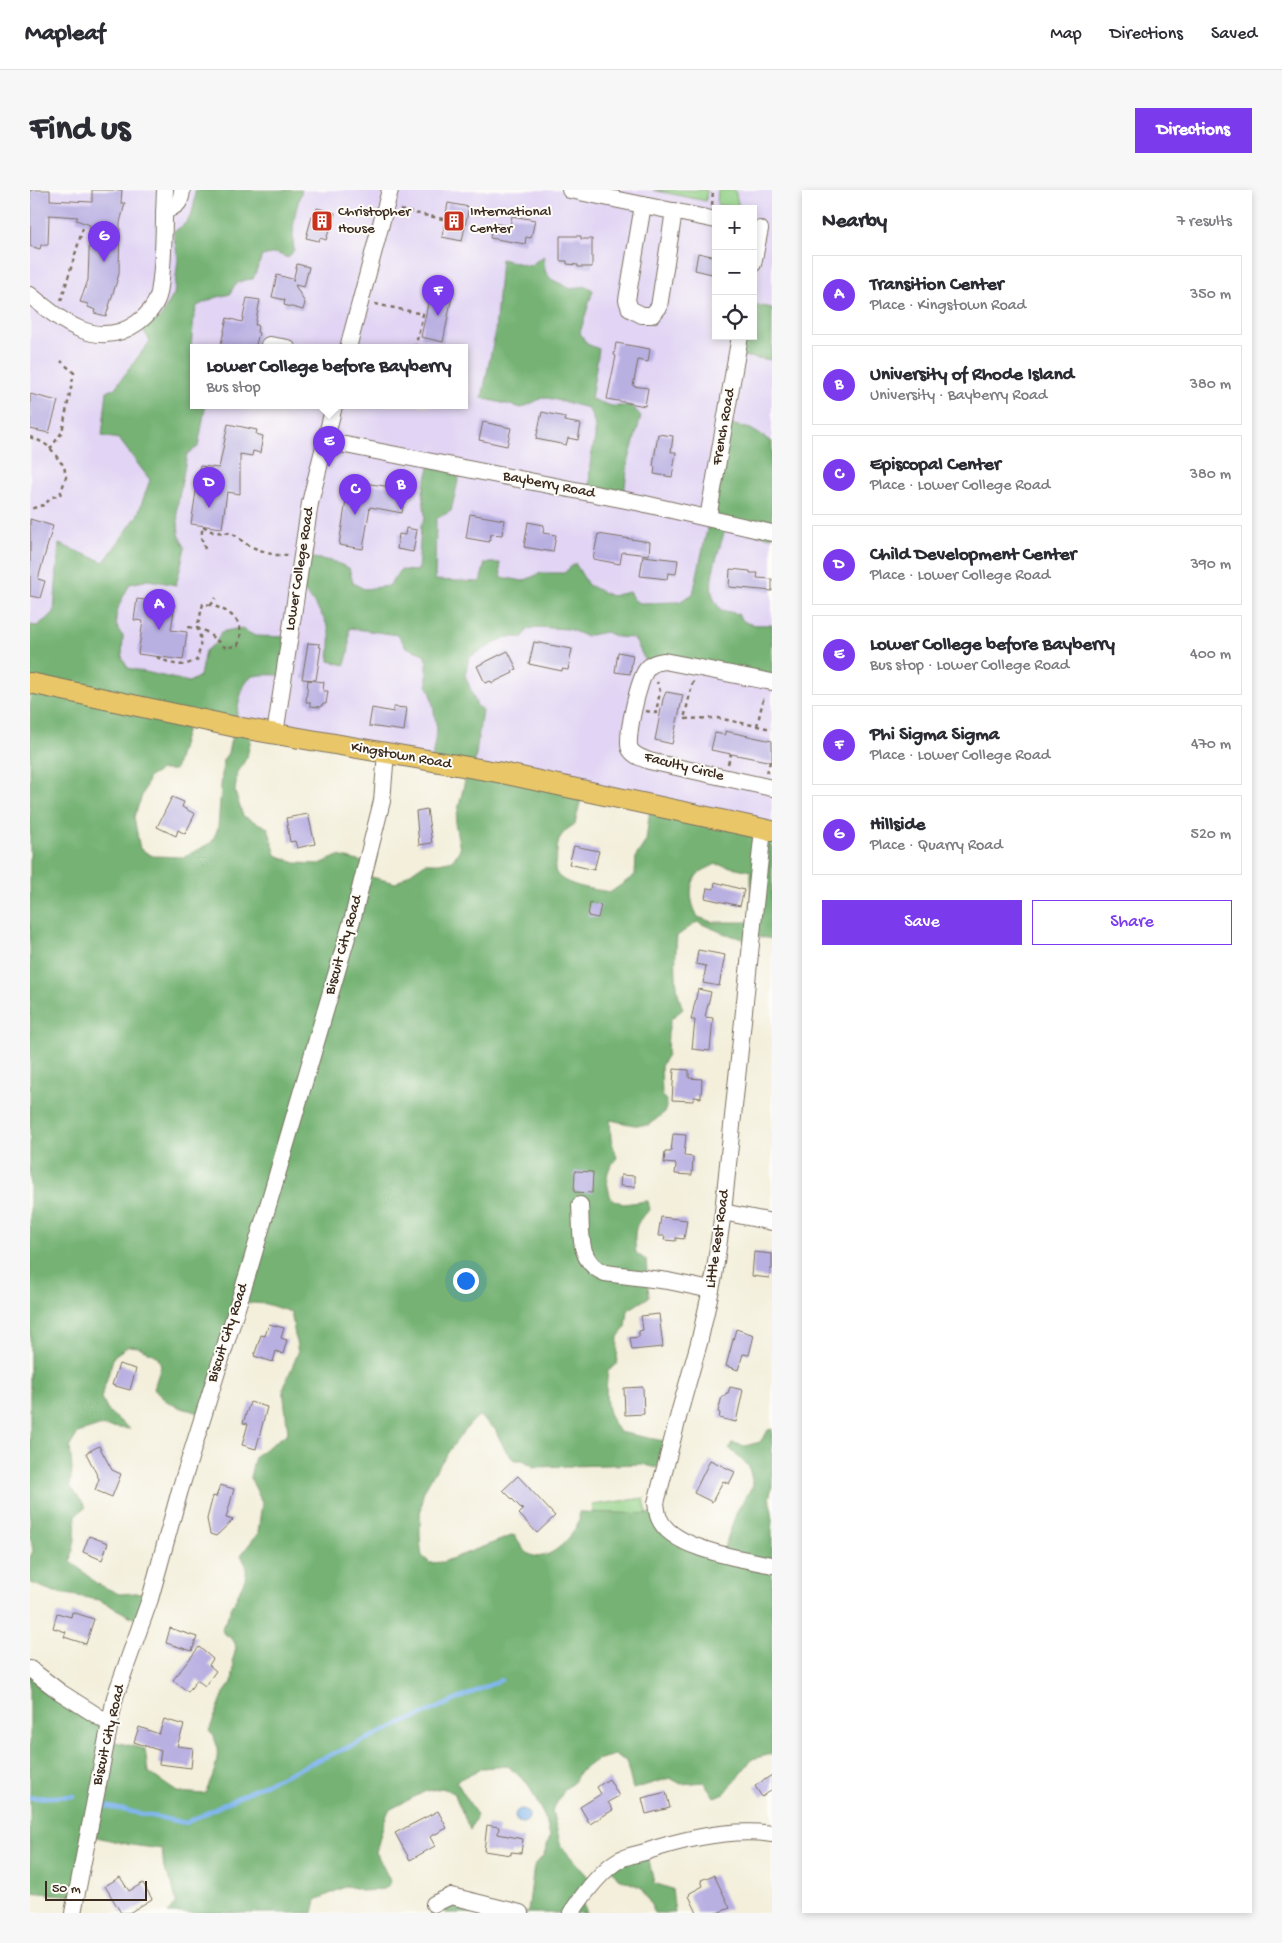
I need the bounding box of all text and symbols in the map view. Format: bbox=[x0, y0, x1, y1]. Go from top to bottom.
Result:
text: Mapleaf bbox=[25, 20, 105, 49]
text: Map bbox=[1050, 24, 1082, 45]
text: Directions bbox=[1110, 24, 1183, 45]
text: Saved bbox=[1211, 24, 1257, 45]
button: Directions bbox=[1135, 108, 1252, 153]
text: Find us bbox=[30, 110, 130, 151]
place label: Christopher House bbox=[338, 203, 412, 238]
place label: International Center bbox=[470, 203, 551, 238]
map controls bbox=[712, 205, 757, 340]
button: + bbox=[712, 205, 757, 250]
building icon: Christopher House bbox=[310, 209, 334, 233]
building icon: International Center bbox=[442, 209, 466, 233]
text: Nearby bbox=[822, 210, 887, 235]
text: 7 results bbox=[1177, 213, 1232, 232]
pin: G bbox=[88, 221, 120, 262]
button: − bbox=[712, 250, 757, 295]
text: Transition Center bbox=[870, 274, 1003, 297]
pin: F bbox=[422, 275, 454, 316]
text: A bbox=[834, 286, 844, 305]
text: 350 m bbox=[1190, 286, 1231, 305]
button: locate bbox=[712, 295, 757, 340]
text: Place · Kingstown Road bbox=[870, 297, 1026, 316]
popup bbox=[190, 344, 468, 409]
text: Lower College before Bayberry bbox=[207, 356, 451, 379]
text: University of Rhode Island bbox=[870, 364, 1074, 387]
text: B bbox=[835, 376, 843, 395]
text: 380 m bbox=[1190, 376, 1231, 395]
text: Bus stop bbox=[207, 379, 261, 398]
street label: French Road bbox=[708, 386, 740, 468]
text: University · Bayberry Road bbox=[870, 387, 1047, 406]
pin: E bbox=[313, 426, 345, 467]
text: Episcopal Center bbox=[870, 454, 1001, 477]
text: C bbox=[835, 466, 843, 485]
text: 380 m bbox=[1190, 466, 1231, 485]
pin: D bbox=[193, 467, 225, 508]
street label: Bayberry Road bbox=[500, 467, 598, 503]
pin: B bbox=[385, 469, 417, 510]
pin: C bbox=[339, 474, 371, 515]
text: Place · Lower College Road bbox=[870, 477, 1050, 496]
street label: Lower College Road bbox=[281, 505, 319, 632]
text: Child Development Center bbox=[870, 544, 1076, 567]
text: D bbox=[834, 556, 844, 575]
text: 390 m bbox=[1190, 556, 1231, 575]
text: Place · Lower College Road bbox=[870, 567, 1050, 586]
pin: A bbox=[143, 589, 175, 630]
text: Lower College before Bayberry bbox=[870, 634, 1115, 657]
text: E bbox=[834, 646, 844, 665]
text: 400 m bbox=[1190, 646, 1231, 665]
text: Bus stop · Lower College Road bbox=[870, 657, 1069, 676]
text: Phi Sigma Sigma bbox=[870, 724, 999, 747]
text: F bbox=[835, 736, 843, 755]
text: 470 m bbox=[1191, 736, 1231, 755]
street label: Kingstown Road bbox=[349, 738, 454, 774]
text: Place · Lower College Road bbox=[870, 747, 1050, 766]
street label: Faculty Circle bbox=[641, 748, 726, 786]
text: Hillside bbox=[870, 814, 925, 837]
text: G bbox=[834, 826, 844, 845]
text: 520 m bbox=[1191, 826, 1231, 845]
text: Place · Quarry Road bbox=[870, 837, 1003, 856]
street label: Biscuit City Road bbox=[321, 892, 367, 998]
button: Save bbox=[822, 900, 1022, 945]
button: Share bbox=[1032, 900, 1232, 945]
street label: Little Rest Road bbox=[702, 1187, 734, 1289]
your location bbox=[453, 1268, 479, 1294]
street label: Biscuit City Road bbox=[203, 1280, 253, 1386]
street label: Biscuit City Road bbox=[88, 1682, 130, 1788]
scale bar bbox=[45, 1878, 148, 1901]
text: 50 m bbox=[52, 1881, 81, 1898]

